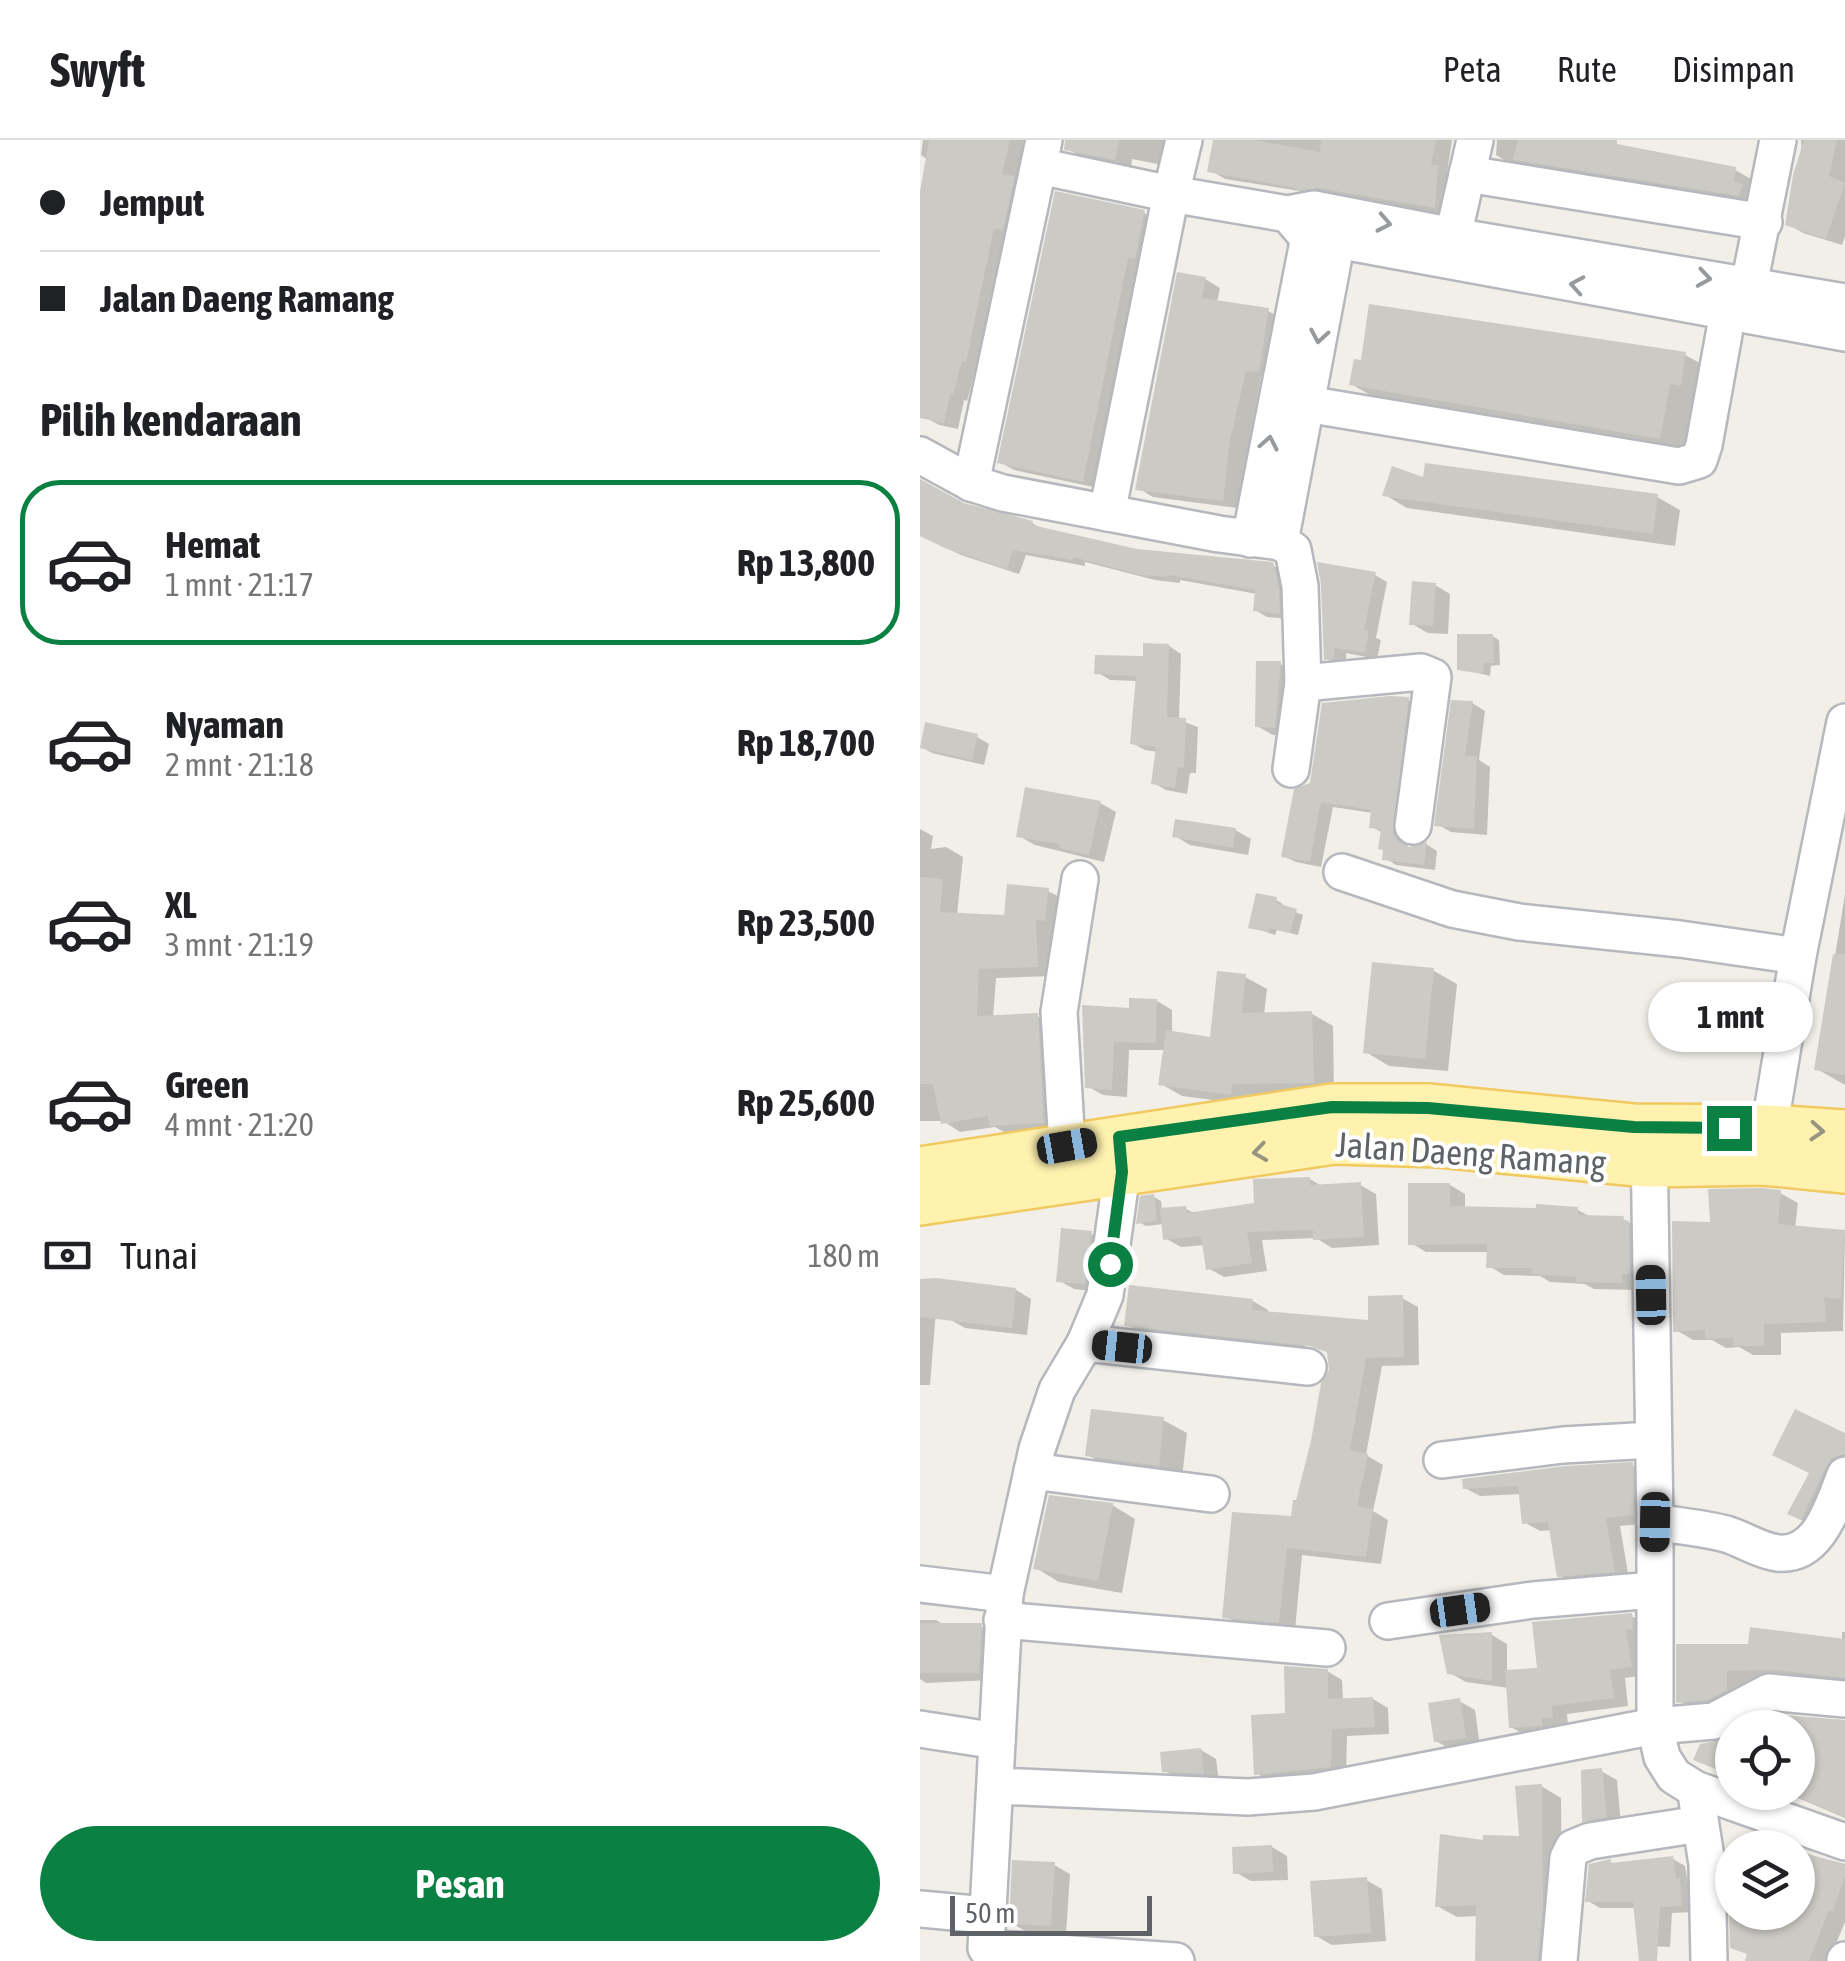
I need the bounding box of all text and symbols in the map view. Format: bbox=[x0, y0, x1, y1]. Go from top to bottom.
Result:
text: Swyft bbox=[50, 42, 145, 97]
text: Peta bbox=[1443, 49, 1502, 89]
text: Rute bbox=[1557, 49, 1617, 89]
text: Disimpan bbox=[1672, 49, 1795, 89]
text: Jemput bbox=[100, 181, 204, 224]
one-way arrow bbox=[1375, 212, 1392, 233]
one-way arrow bbox=[1696, 267, 1712, 288]
one-way arrow bbox=[1568, 275, 1585, 296]
text: Jalan Daeng Ramang bbox=[100, 277, 394, 320]
one-way arrow bbox=[1309, 328, 1330, 344]
text: Pilih kendaraan bbox=[40, 394, 302, 446]
one-way arrow bbox=[1257, 435, 1278, 452]
icon: car bbox=[45, 518, 135, 608]
text: Hemat bbox=[165, 523, 260, 566]
text: Rp 13,800 bbox=[737, 541, 875, 584]
text: 1 mnt · 21:17 bbox=[165, 566, 314, 603]
icon: car bbox=[45, 698, 135, 788]
text: Nyaman bbox=[165, 703, 284, 746]
text: Rp 18,700 bbox=[737, 721, 875, 764]
text: 2 mnt · 21:18 bbox=[165, 746, 314, 783]
icon: car bbox=[45, 878, 135, 968]
text: XL bbox=[165, 883, 197, 926]
text: Rp 23,500 bbox=[737, 901, 875, 944]
text: 3 mnt · 21:19 bbox=[165, 926, 314, 963]
callout: 1 mnt bbox=[1646, 983, 1812, 1053]
text: 1 mnt bbox=[1697, 998, 1764, 1035]
icon: car bbox=[45, 1058, 135, 1148]
text: Green bbox=[165, 1063, 249, 1106]
text: Rp 25,600 bbox=[737, 1081, 875, 1124]
text: 4 mnt · 21:20 bbox=[165, 1106, 314, 1143]
route end bbox=[1707, 1106, 1752, 1151]
one-way arrow bbox=[1809, 1120, 1825, 1141]
street label: Jalan Daeng Ramang bbox=[1335, 1124, 1607, 1182]
car bbox=[1035, 1126, 1099, 1166]
one-way arrow bbox=[1251, 1140, 1268, 1161]
icon: cash bbox=[40, 1228, 95, 1283]
text: Tunai bbox=[120, 1234, 198, 1277]
text: 180 m bbox=[807, 1237, 880, 1274]
route start bbox=[1088, 1242, 1133, 1287]
car bbox=[1635, 1265, 1667, 1325]
car bbox=[1091, 1329, 1153, 1365]
car bbox=[1639, 1492, 1671, 1552]
car bbox=[1428, 1591, 1492, 1629]
map controls bbox=[1715, 1710, 1815, 1930]
button: locate bbox=[1715, 1710, 1815, 1810]
button: Pesan bbox=[40, 1826, 880, 1941]
button: layers bbox=[1715, 1830, 1815, 1930]
scale bar bbox=[950, 1891, 1152, 1936]
text: 50 m bbox=[965, 1897, 1015, 1929]

